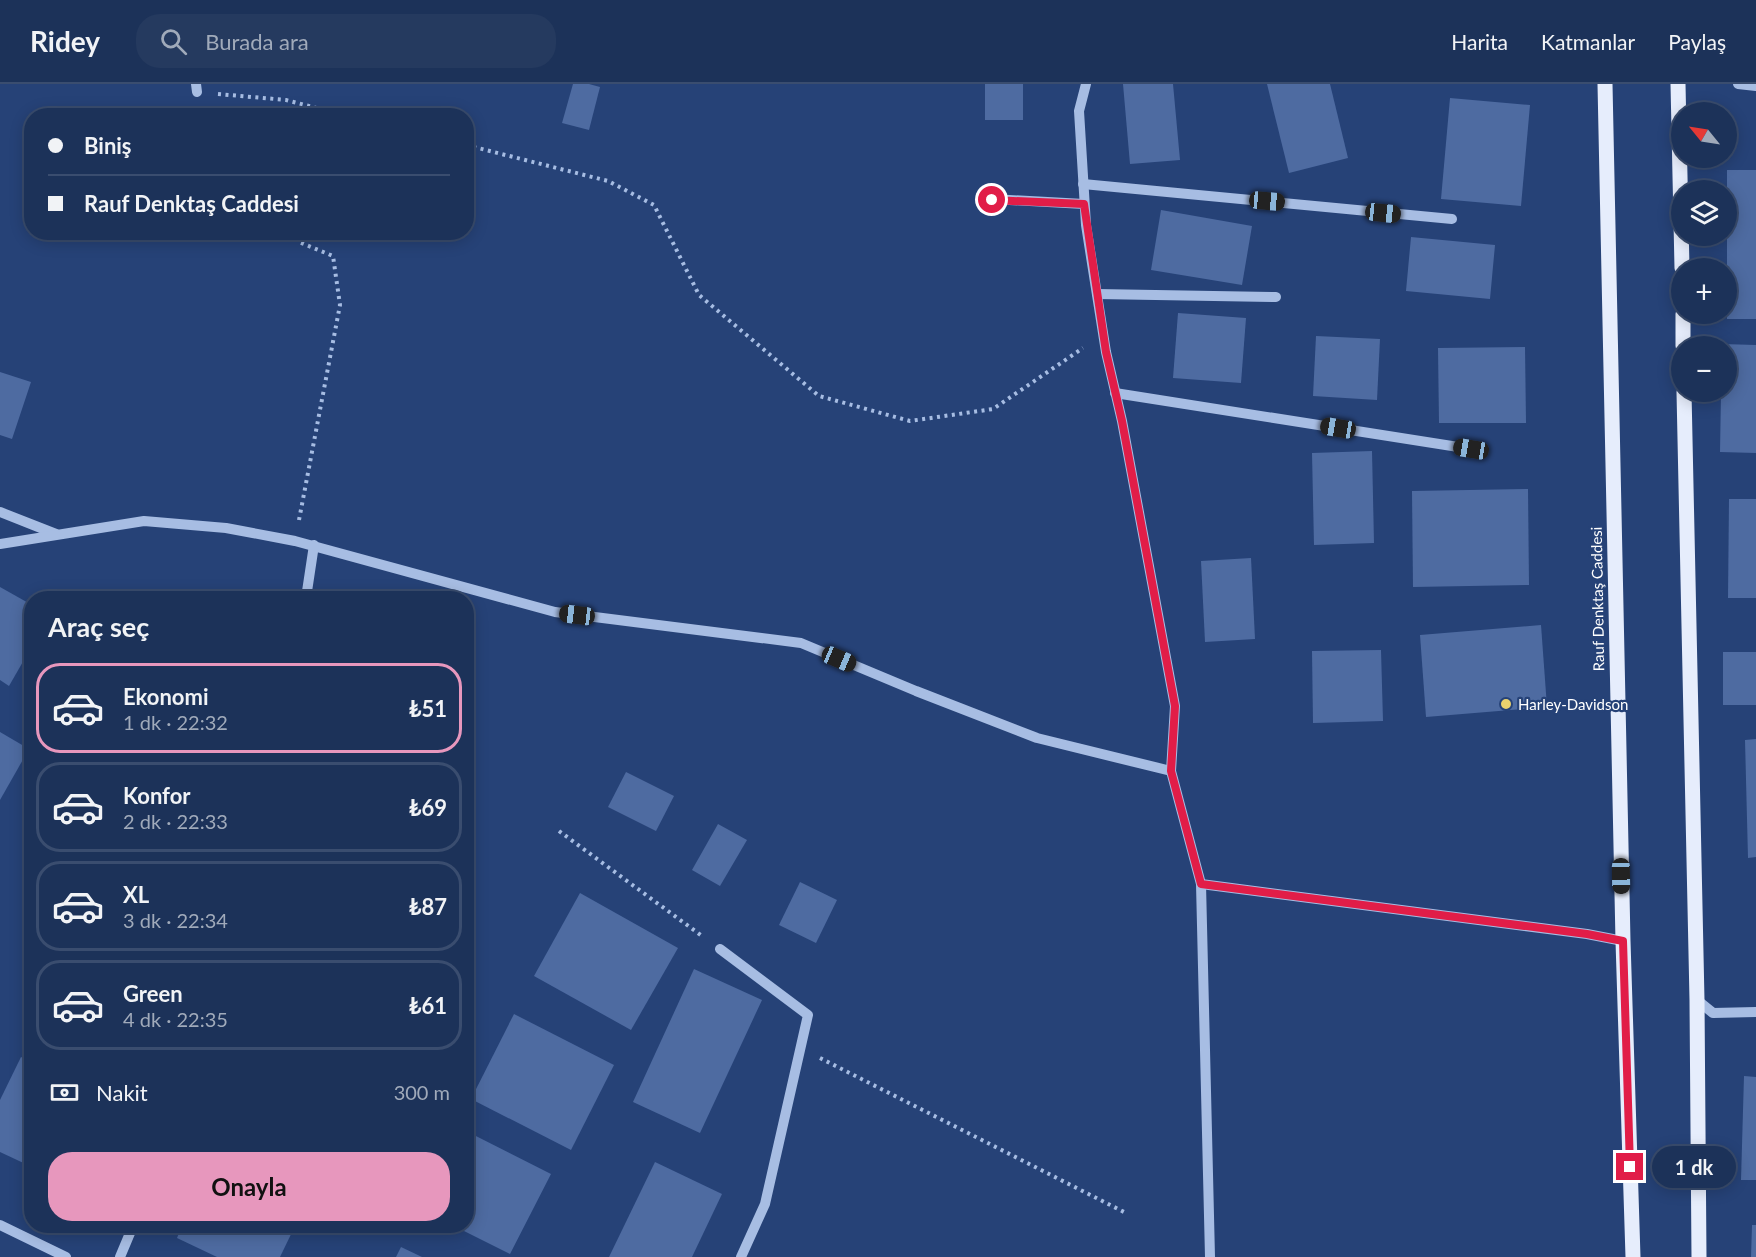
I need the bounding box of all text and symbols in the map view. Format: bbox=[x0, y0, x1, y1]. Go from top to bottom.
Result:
search box bbox=[136, 14, 556, 68]
text: Ridey bbox=[30, 24, 100, 58]
icon: search bbox=[157, 25, 190, 58]
text: Burada ara bbox=[205, 28, 309, 55]
text: Harita bbox=[1451, 29, 1508, 54]
text: Katmanlar bbox=[1541, 29, 1635, 54]
text: Paylaş bbox=[1668, 29, 1726, 54]
north arrow bbox=[1671, 102, 1737, 168]
map controls bbox=[1671, 102, 1737, 402]
text: Biniş bbox=[84, 132, 132, 159]
button: layers bbox=[1671, 180, 1737, 246]
route start bbox=[978, 186, 1005, 213]
text: Rauf Denktaş Caddesi bbox=[84, 190, 299, 217]
car bbox=[1248, 190, 1286, 212]
car bbox=[1364, 202, 1402, 224]
button: + bbox=[1671, 258, 1737, 324]
button: − bbox=[1671, 336, 1737, 402]
car bbox=[1319, 416, 1357, 440]
car bbox=[1452, 437, 1490, 461]
street label: Rauf Denktaş Caddesi bbox=[1587, 527, 1607, 671]
car bbox=[558, 604, 596, 626]
text: Araç seç bbox=[48, 610, 149, 643]
car bbox=[819, 644, 859, 674]
icon: car bbox=[51, 681, 105, 735]
text: Ekonomi bbox=[123, 683, 209, 710]
text: ₺51 bbox=[409, 695, 447, 722]
place label: Harley-Davidson bbox=[1518, 695, 1628, 713]
marker: Harley-Davidson bbox=[1499, 697, 1513, 711]
text: 1 dk · 22:32 bbox=[123, 710, 228, 734]
icon: car bbox=[51, 780, 105, 834]
text: Konfor bbox=[123, 782, 191, 809]
text: ₺69 bbox=[409, 794, 447, 821]
text: 2 dk · 22:33 bbox=[123, 809, 228, 833]
car bbox=[1612, 858, 1630, 894]
icon: car bbox=[51, 879, 105, 933]
text: XL bbox=[123, 881, 149, 908]
text: ₺87 bbox=[409, 893, 447, 920]
text: 3 dk · 22:34 bbox=[123, 908, 228, 932]
icon: car bbox=[51, 978, 105, 1032]
text: Green bbox=[123, 980, 183, 1007]
text: ₺61 bbox=[409, 992, 447, 1019]
text: 4 dk · 22:35 bbox=[123, 1007, 228, 1031]
icon: cash bbox=[48, 1076, 81, 1109]
text: Nakit bbox=[96, 1079, 148, 1106]
text: 300 m bbox=[394, 1080, 450, 1104]
callout: 1 dk bbox=[1651, 1146, 1735, 1188]
button: Onayla bbox=[48, 1152, 450, 1221]
route end bbox=[1616, 1153, 1643, 1180]
text: 1 dk bbox=[1675, 1155, 1713, 1179]

